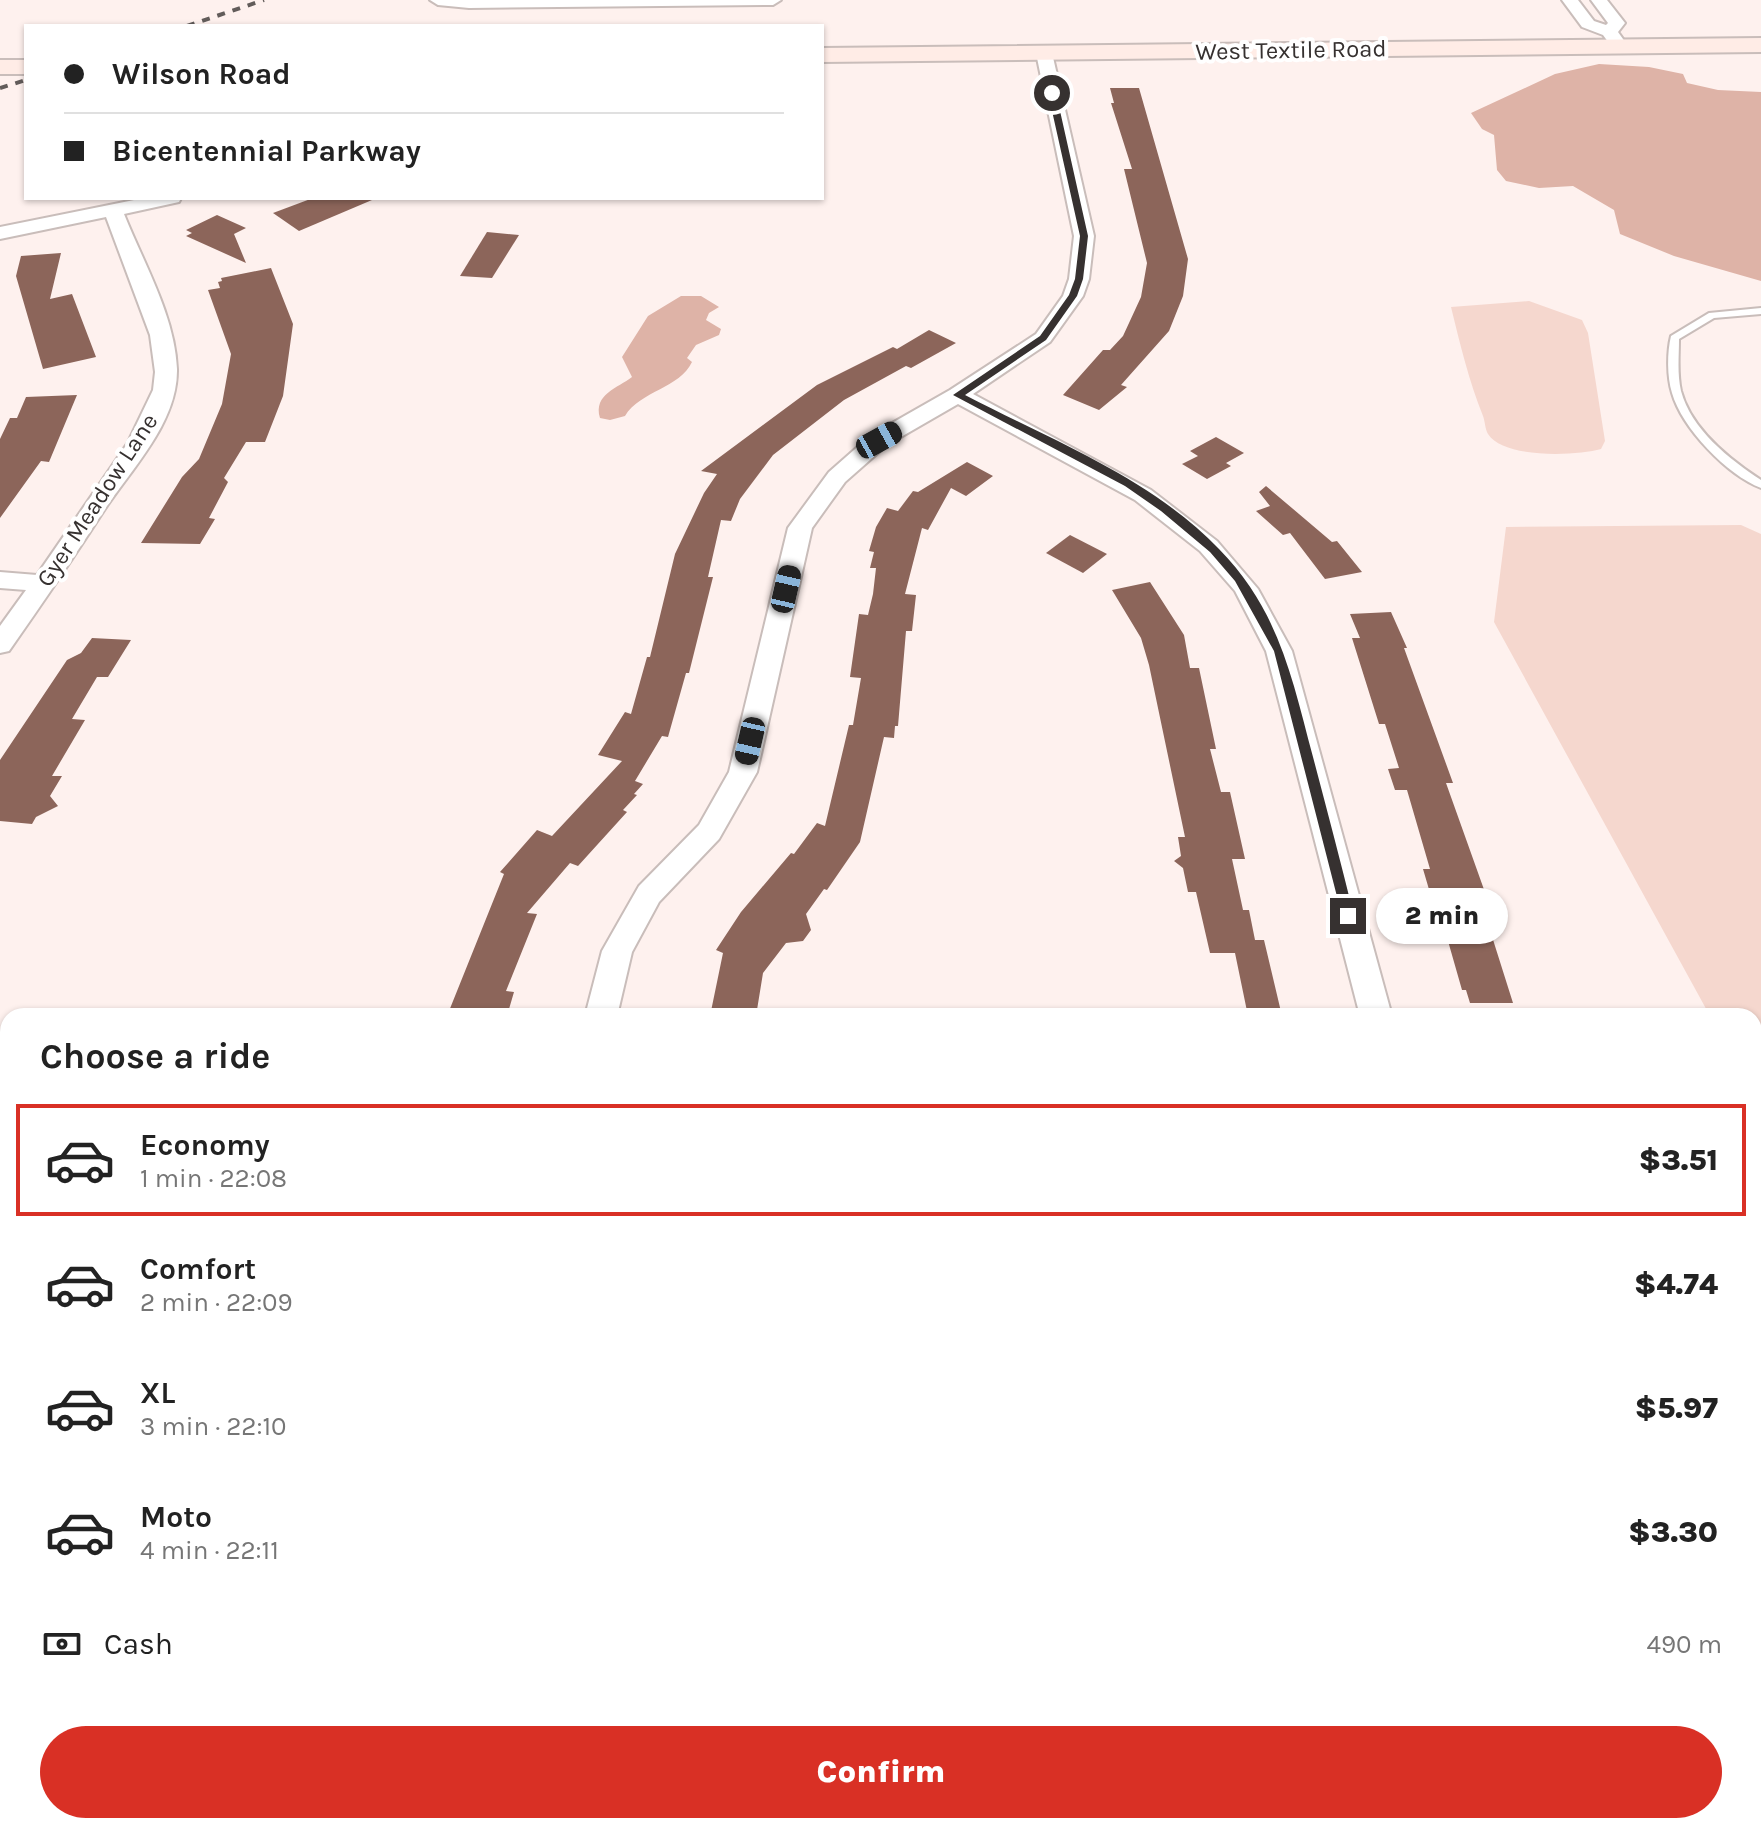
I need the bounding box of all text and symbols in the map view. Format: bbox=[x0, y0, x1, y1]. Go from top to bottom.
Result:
street label: West Textile Road bbox=[1195, 34, 1387, 66]
text: Wilson Road bbox=[112, 56, 291, 92]
route start bbox=[1034, 75, 1070, 111]
text: Bicentennial Parkway bbox=[112, 133, 421, 169]
street label: Gyer Meadow Lane bbox=[31, 408, 163, 592]
car bbox=[852, 418, 906, 462]
car bbox=[769, 563, 803, 615]
car bbox=[733, 715, 767, 767]
callout: 2 min bbox=[1376, 888, 1508, 944]
route end bbox=[1330, 898, 1366, 934]
text: 2 min bbox=[1405, 900, 1479, 931]
text: Choose a ride bbox=[40, 1035, 270, 1077]
icon: car bbox=[44, 1124, 116, 1196]
text: Economy bbox=[140, 1127, 270, 1163]
text: $3.51 bbox=[1639, 1142, 1718, 1178]
text: 1 min · 22:08 bbox=[140, 1163, 287, 1194]
icon: car bbox=[44, 1248, 116, 1320]
text: Comfort bbox=[140, 1251, 256, 1287]
text: $4.74 bbox=[1634, 1266, 1718, 1302]
text: 2 min · 22:09 bbox=[140, 1287, 293, 1318]
icon: car bbox=[44, 1372, 116, 1444]
text: XL bbox=[140, 1375, 175, 1411]
text: $5.97 bbox=[1635, 1390, 1718, 1426]
text: 3 min · 22:10 bbox=[140, 1411, 286, 1442]
icon: car bbox=[44, 1496, 116, 1568]
text: Moto bbox=[140, 1499, 212, 1535]
text: $3.30 bbox=[1628, 1514, 1718, 1550]
text: 4 min · 22:11 bbox=[140, 1535, 279, 1566]
icon: cash bbox=[40, 1622, 84, 1666]
text: Cash bbox=[104, 1626, 173, 1662]
text: 490 m bbox=[1646, 1629, 1722, 1660]
button: Confirm bbox=[40, 1726, 1722, 1818]

